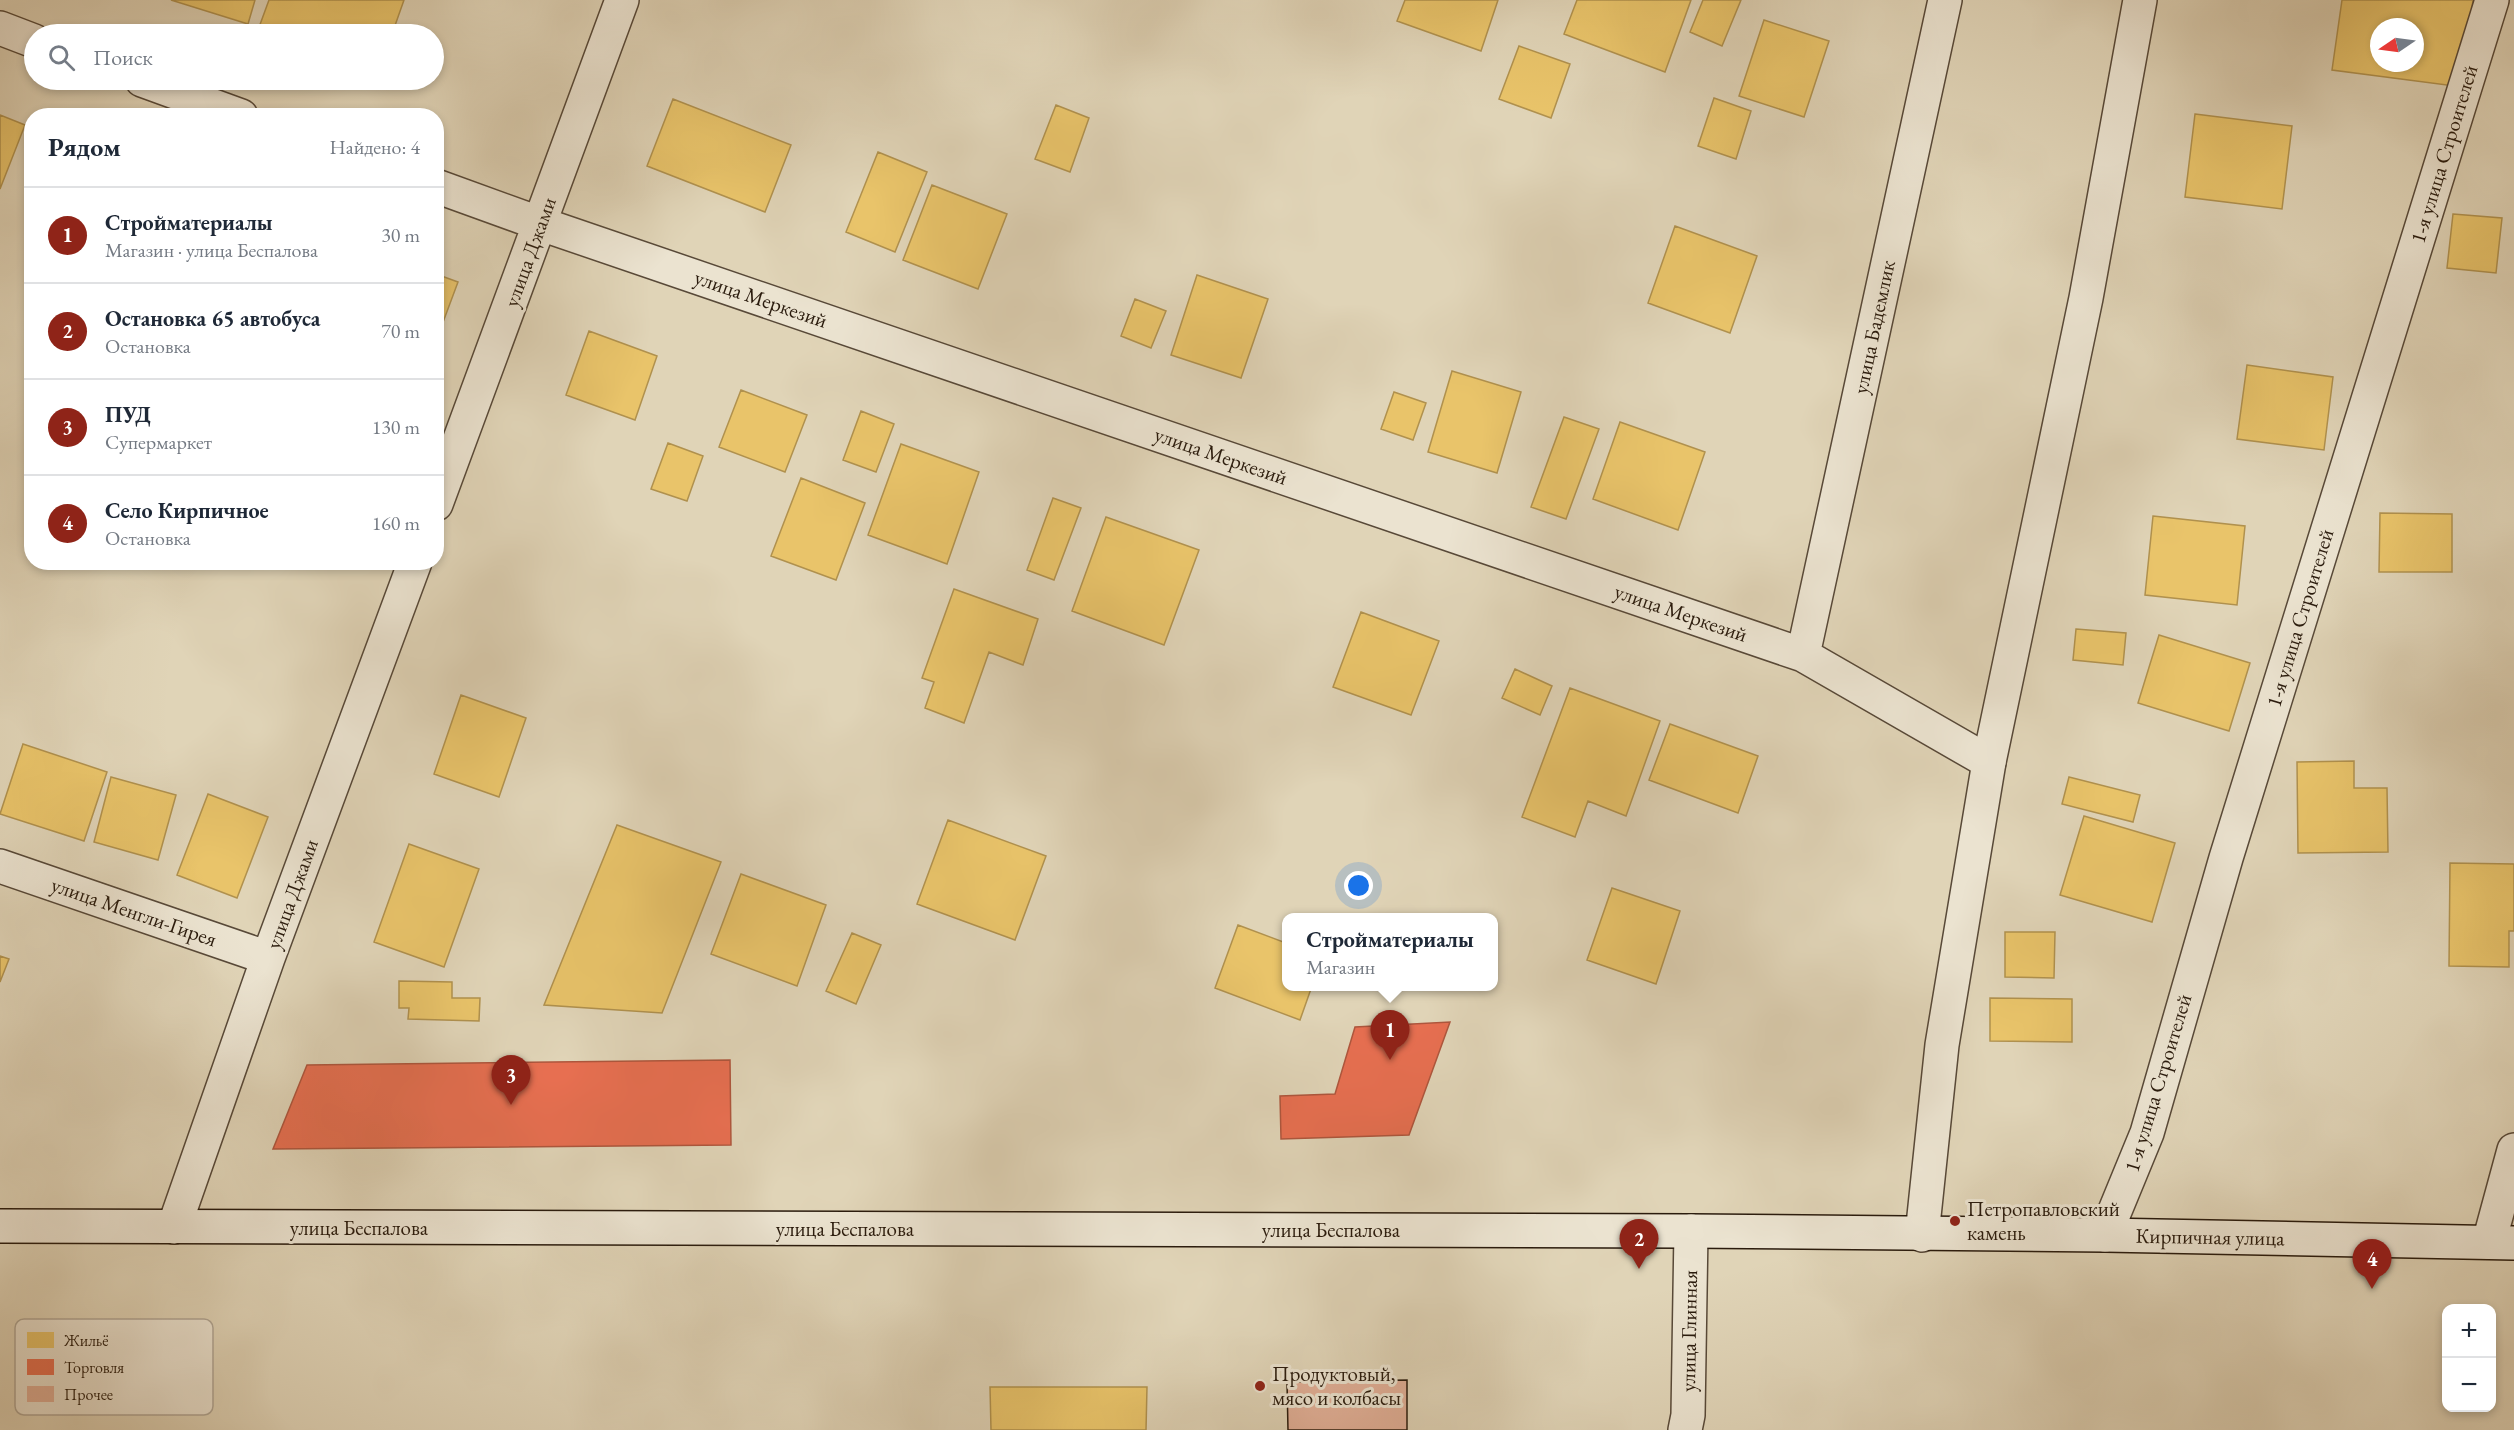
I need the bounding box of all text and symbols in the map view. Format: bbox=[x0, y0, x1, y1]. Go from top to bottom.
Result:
north arrow bbox=[2370, 18, 2424, 72]
search box bbox=[24, 24, 444, 90]
icon: search bbox=[45, 41, 78, 74]
text: Поиск bbox=[93, 43, 153, 72]
street label: 1-я улица Строителей bbox=[2404, 62, 2483, 246]
text: Рядом bbox=[48, 130, 121, 164]
text: Найдено: 4 bbox=[329, 134, 420, 160]
street label: улица Джами bbox=[497, 193, 562, 311]
text: Стройматериалы bbox=[105, 208, 273, 237]
text: 1 bbox=[62, 222, 73, 248]
text: 30 m bbox=[381, 222, 420, 248]
text: Магазин · улица Беспалова bbox=[105, 237, 318, 263]
street label: улица Бадемлик bbox=[1846, 258, 1901, 396]
street label: улица Меркезий bbox=[691, 263, 831, 334]
text: Остановка 65 автобуса bbox=[105, 304, 320, 333]
text: 2 bbox=[62, 318, 73, 344]
text: 70 m bbox=[381, 318, 420, 344]
text: Остановка bbox=[105, 333, 191, 359]
text: ПУД bbox=[105, 400, 151, 429]
text: 3 bbox=[62, 414, 73, 440]
text: 130 m bbox=[372, 414, 420, 440]
street label: улица Меркезий bbox=[1151, 420, 1291, 491]
text: Супермаркет bbox=[105, 429, 212, 455]
text: Село Кирпичное bbox=[105, 496, 269, 525]
text: 4 bbox=[62, 510, 73, 536]
text: 160 m bbox=[372, 510, 420, 536]
text: Остановка bbox=[105, 525, 191, 551]
street label: 1-я улица Строителей bbox=[2260, 526, 2339, 710]
street label: улица Меркезий bbox=[1611, 577, 1751, 648]
street label: улица Джами bbox=[259, 835, 324, 953]
street label: улица Менгли-Гирея bbox=[48, 871, 220, 952]
your location bbox=[1344, 871, 1373, 900]
popup bbox=[1282, 913, 1498, 991]
text: Стройматериалы bbox=[1306, 925, 1474, 954]
text: Магазин bbox=[1306, 954, 1375, 980]
street label: 1-я улица Строителей bbox=[2118, 991, 2197, 1175]
pin: 1 bbox=[1370, 1010, 1410, 1060]
pin: 3 bbox=[492, 1056, 530, 1105]
place label: Петропавловский камень bbox=[1967, 1195, 2120, 1246]
street label: улица Беспалова bbox=[290, 1214, 429, 1241]
marker: Петропавловский камень bbox=[1948, 1214, 1962, 1228]
street label: улица Беспалова bbox=[776, 1215, 915, 1242]
street label: улица Беспалова bbox=[1262, 1216, 1401, 1243]
pin: 2 bbox=[1620, 1220, 1658, 1269]
street label: Кирпичная улица bbox=[2135, 1222, 2285, 1251]
pin: 4 bbox=[2352, 1240, 2392, 1289]
street label: улица Глинная bbox=[1674, 1270, 1703, 1392]
map controls bbox=[2442, 1304, 2496, 1412]
button: + bbox=[2442, 1304, 2496, 1358]
legend bbox=[15, 1319, 213, 1415]
text: Жильё bbox=[63, 1330, 109, 1351]
text: Торговля bbox=[64, 1357, 124, 1378]
button: − bbox=[2442, 1358, 2496, 1412]
place label: Продуктовый, мясо и колбасы bbox=[1272, 1360, 1401, 1411]
marker: Продуктовый, мясо и колбасы bbox=[1253, 1379, 1267, 1393]
text: Прочее bbox=[64, 1384, 113, 1405]

